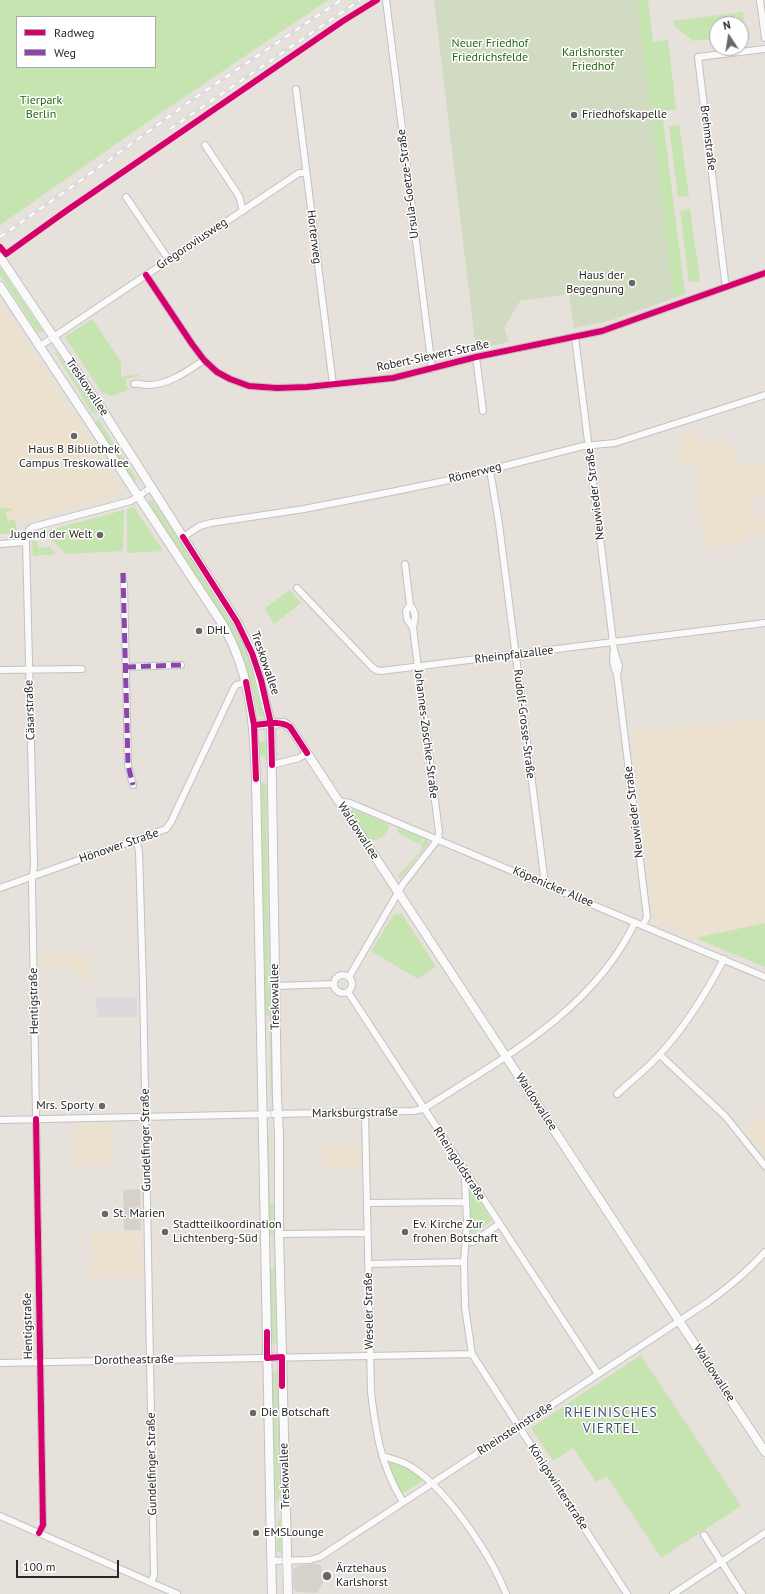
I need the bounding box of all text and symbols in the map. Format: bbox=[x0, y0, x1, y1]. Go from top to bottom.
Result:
legend bbox=[16, 16, 156, 68]
north arrow bbox=[709, 16, 749, 56]
text: N bbox=[722, 18, 732, 33]
text: Radweg bbox=[54, 25, 95, 40]
park label: Neuer Friedhof Friedrichsfelde bbox=[452, 37, 528, 65]
text: Weg bbox=[54, 45, 76, 60]
park label: Karlshorster Friedhof bbox=[562, 46, 624, 74]
park label: Tierpark Berlin bbox=[20, 94, 62, 122]
street label: Brehmstraße bbox=[697, 104, 719, 172]
place label: Friedhofskapelle bbox=[582, 108, 667, 122]
marker: Friedhofskapelle bbox=[569, 110, 579, 120]
street label: Ursula-Goetze-Straße bbox=[394, 128, 422, 240]
street label: Horterweg bbox=[304, 209, 324, 265]
street label: Gregoroviusweg bbox=[154, 215, 230, 273]
place label: Haus der Begegnung bbox=[566, 269, 624, 297]
marker: Haus der Begegnung bbox=[627, 278, 637, 288]
street label: Robert-Siewert-Straße bbox=[376, 337, 490, 375]
street label: Treskowallee bbox=[62, 355, 112, 419]
marker: Haus B Bibliothek Campus Treskowallee bbox=[69, 431, 79, 441]
place label: Haus B Bibliothek Campus Treskowallee bbox=[19, 443, 129, 471]
street label: Neuwieder Straße bbox=[582, 447, 608, 541]
street label: Römerweg bbox=[447, 459, 503, 487]
place label: Jugend der Welt bbox=[10, 528, 92, 542]
marker: Jugend der Welt bbox=[95, 530, 105, 540]
place label: DHL bbox=[207, 624, 229, 638]
marker: DHL bbox=[194, 626, 204, 636]
street label: Treskowallee bbox=[247, 629, 283, 697]
street label: Rheinpfalzallee bbox=[474, 643, 554, 667]
street label: Rudolf-Grosse-Straße bbox=[510, 668, 538, 780]
street label: Johannes-Zoschke-Straße bbox=[411, 669, 441, 799]
street label: Cäsarstraße bbox=[22, 680, 38, 740]
street label: Neuwieder Straße bbox=[621, 765, 647, 859]
street label: Waldowallee bbox=[334, 800, 382, 862]
street label: Hönower Straße bbox=[77, 826, 161, 866]
street label: Köpenicker Allee bbox=[511, 864, 595, 910]
street label: Treskowallee bbox=[267, 964, 283, 1030]
street label: Hentigstraße bbox=[26, 967, 42, 1035]
street label: Waldowallee bbox=[512, 1071, 560, 1133]
street label: Gundelfinger Straße bbox=[138, 1088, 154, 1192]
place label: Mrs. Sporty bbox=[36, 1099, 94, 1113]
marker: Mrs. Sporty bbox=[97, 1101, 107, 1111]
street label: Marksburgstraße bbox=[312, 1105, 398, 1121]
street label: Rheingoldstraße bbox=[430, 1125, 488, 1203]
place label: St. Marien bbox=[113, 1207, 165, 1221]
marker: St. Marien bbox=[100, 1209, 110, 1219]
place label: Stadtteilkoordination Lichtenberg-Süd bbox=[173, 1218, 282, 1246]
place label: Ev. Kirche Zur frohen Botschaft bbox=[413, 1218, 498, 1246]
marker: Stadtteilkoordination Lichtenberg-Süd bbox=[160, 1227, 170, 1237]
marker: Ev. Kirche Zur frohen Botschaft bbox=[400, 1227, 410, 1237]
street label: Weseler Straße bbox=[361, 1272, 377, 1350]
street label: Hentigstraße bbox=[20, 1292, 36, 1360]
street label: Waldowallee bbox=[690, 1342, 738, 1404]
street label: Dorotheastraße bbox=[94, 1352, 174, 1368]
street label: Rheinsteinstraße bbox=[475, 1399, 555, 1459]
district label: RHEINISCHES VIERTEL bbox=[564, 1405, 658, 1438]
place label: Die Botschaft bbox=[261, 1406, 330, 1420]
marker: Die Botschaft bbox=[248, 1408, 258, 1418]
street label: Gundelfinger Straße bbox=[144, 1412, 160, 1516]
street label: Königswinterstraße bbox=[525, 1441, 591, 1533]
street label: Treskowallee bbox=[277, 1443, 293, 1509]
place label: EMSLounge bbox=[264, 1526, 324, 1540]
marker: EMSLounge bbox=[251, 1528, 261, 1538]
scale bar bbox=[18, 1552, 121, 1578]
text: 100 m bbox=[23, 1559, 56, 1574]
place label: Ärztehaus Karlshorst bbox=[336, 1562, 388, 1590]
marker: Ärztehaus Karlshorst bbox=[321, 1570, 333, 1582]

